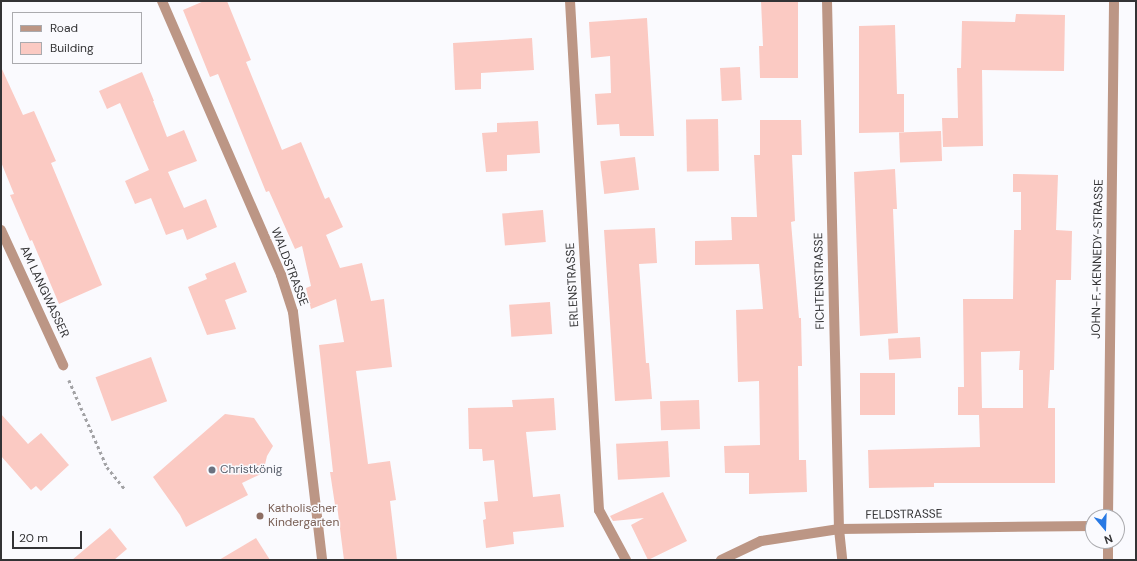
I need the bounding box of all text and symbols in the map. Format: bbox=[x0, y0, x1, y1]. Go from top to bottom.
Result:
legend bbox=[12, 12, 142, 64]
text: Road bbox=[50, 20, 78, 36]
text: Building bbox=[50, 40, 94, 56]
street label: JOHN-F.-KENNEDY-STRASSE bbox=[1089, 179, 1107, 339]
street label: WALDSTRASSE bbox=[267, 226, 311, 308]
street label: FICHTENSTRASSE bbox=[812, 232, 828, 330]
street label: ERLENSTRASSE bbox=[564, 242, 582, 328]
street label: AM LANGWASSER bbox=[16, 244, 72, 340]
place label: Christkönig bbox=[220, 463, 282, 477]
marker: Christkönig bbox=[207, 465, 217, 475]
place label: Katholischer Kindergarten bbox=[268, 502, 339, 530]
street label: FELDSTRASSE bbox=[865, 507, 943, 523]
north arrow bbox=[1085, 509, 1125, 549]
marker: Katholischer Kindergarten bbox=[255, 511, 265, 521]
scale bar bbox=[14, 523, 84, 549]
text: 20 m bbox=[19, 530, 48, 546]
text: N bbox=[1103, 531, 1115, 547]

